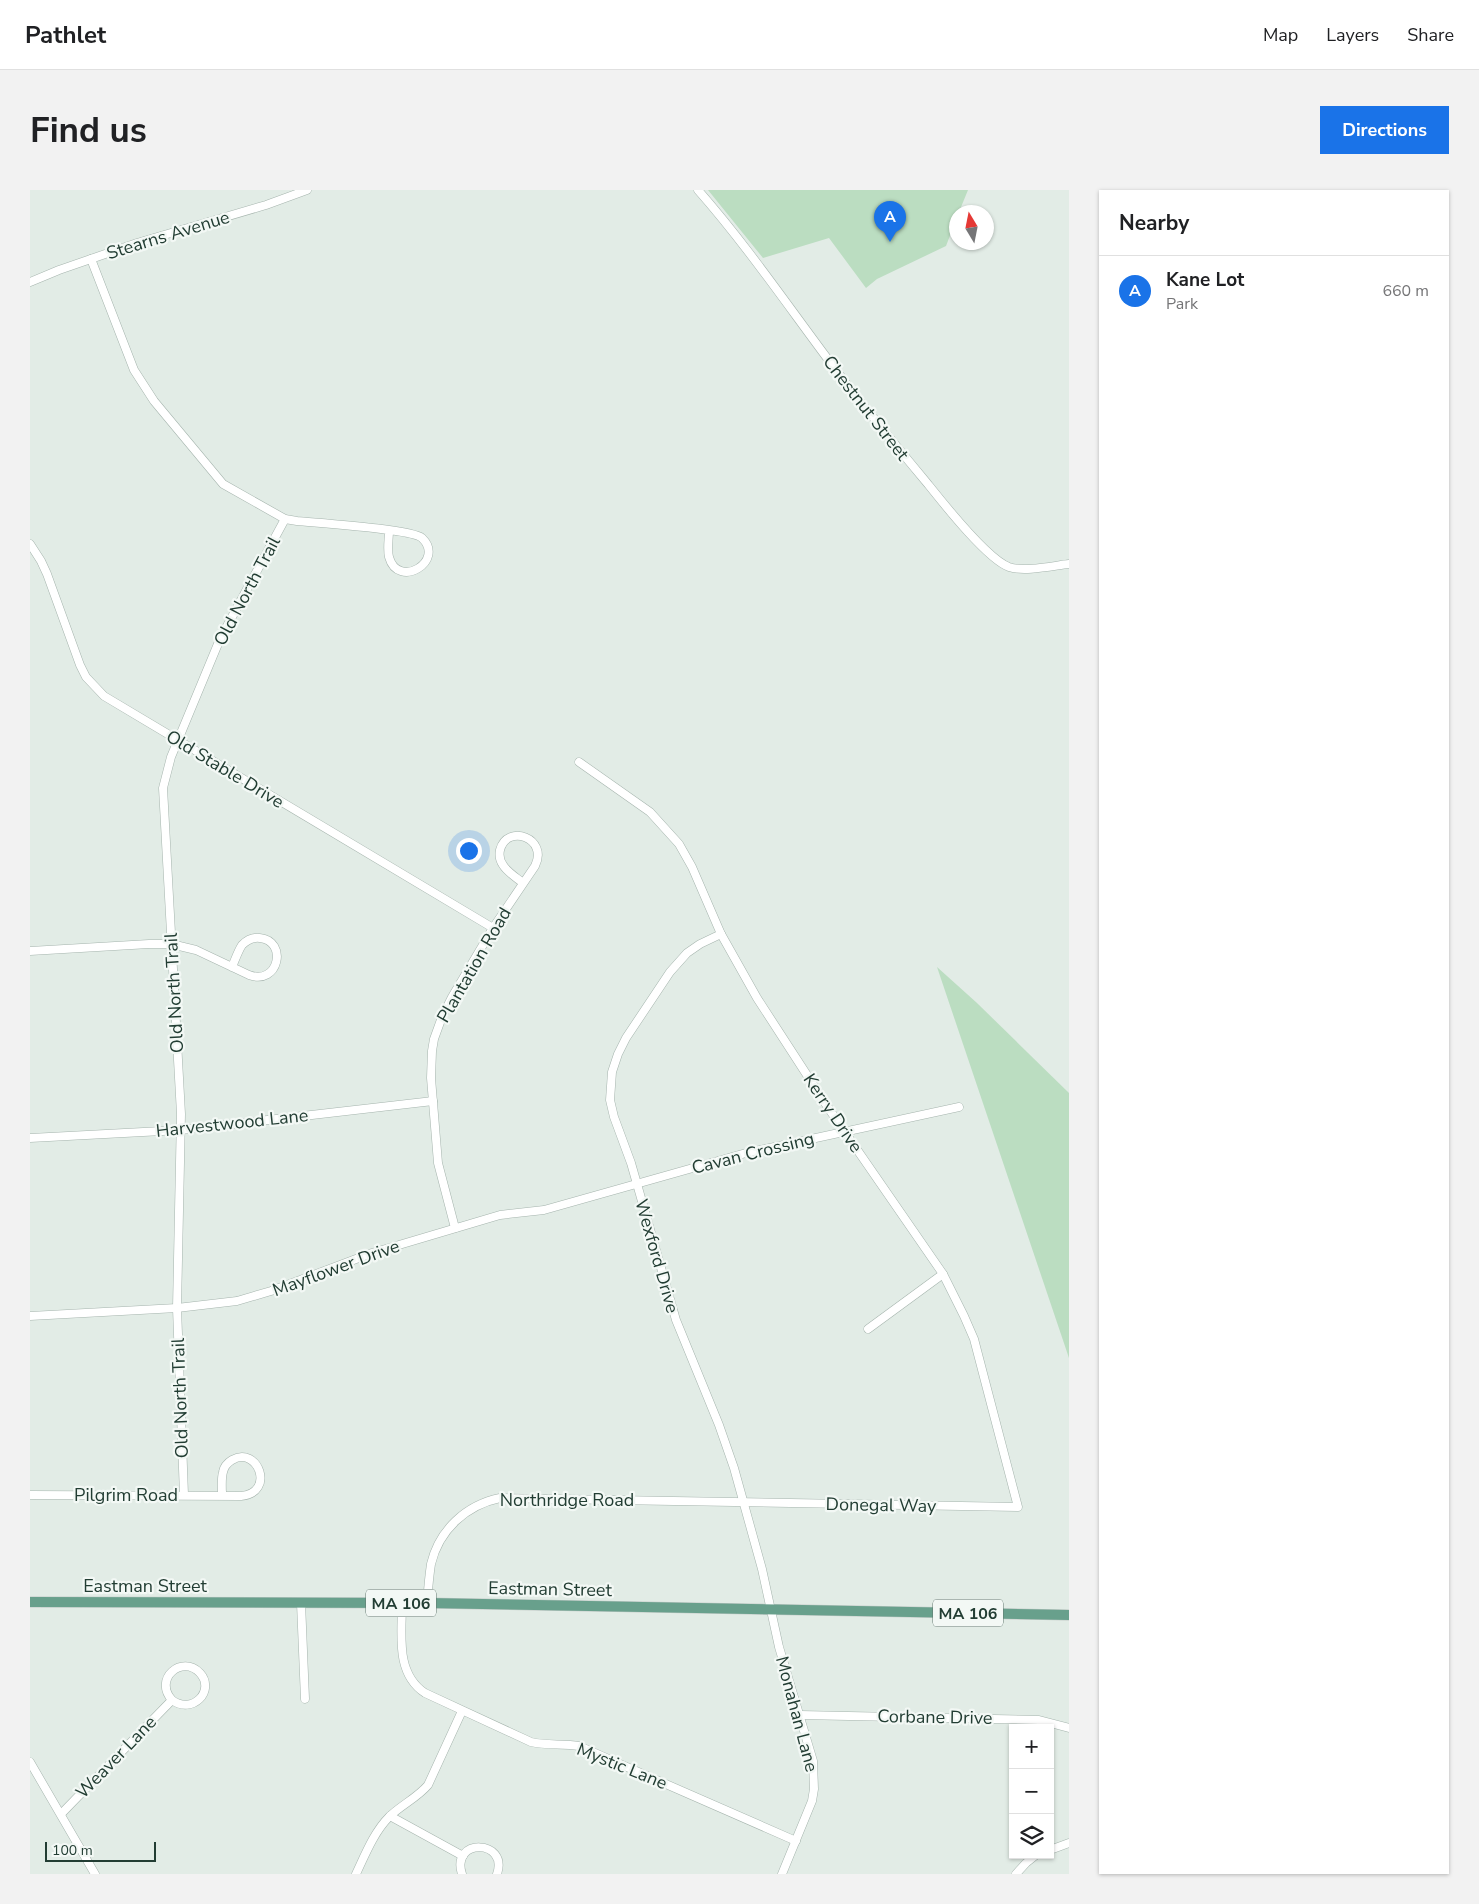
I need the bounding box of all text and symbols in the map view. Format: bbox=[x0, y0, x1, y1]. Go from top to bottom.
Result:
text: Pathlet bbox=[25, 19, 106, 51]
text: Map bbox=[1263, 23, 1298, 47]
text: Layers bbox=[1326, 23, 1379, 47]
text: Share bbox=[1407, 23, 1454, 47]
button: Directions bbox=[1320, 106, 1449, 154]
text: Find us bbox=[30, 107, 147, 154]
pin: A bbox=[874, 201, 906, 242]
street label: Stearns Avenue bbox=[103, 205, 233, 265]
north arrow bbox=[949, 205, 994, 250]
text: Nearby bbox=[1119, 209, 1189, 237]
text: Kane Lot bbox=[1166, 267, 1244, 293]
text: A bbox=[1129, 280, 1141, 302]
text: 660 m bbox=[1382, 280, 1429, 302]
text: Park bbox=[1166, 293, 1198, 315]
street label: Chestnut Street bbox=[817, 351, 915, 466]
street label: Old North Trail bbox=[208, 532, 286, 650]
street label: Old Stable Drive bbox=[162, 724, 288, 814]
your location bbox=[456, 838, 482, 864]
street label: Plantation Road bbox=[431, 903, 517, 1027]
street label: Old North Trail bbox=[159, 932, 189, 1054]
street label: Kerry Drive bbox=[798, 1069, 868, 1157]
street label: Harvestwood Lane bbox=[155, 1103, 309, 1143]
street label: Cavan Crossing bbox=[689, 1126, 817, 1180]
street label: Wexford Drive bbox=[629, 1196, 685, 1316]
street label: Mayflower Drive bbox=[269, 1234, 403, 1302]
street label: Old North Trail bbox=[166, 1337, 194, 1459]
street label: Pilgrim Road bbox=[74, 1483, 178, 1507]
street label: Northridge Road bbox=[500, 1488, 634, 1512]
street label: Donegal Way bbox=[825, 1492, 937, 1518]
street label: Eastman Street bbox=[83, 1574, 208, 1598]
street label: Eastman Street bbox=[488, 1576, 613, 1602]
road number: MA 106 bbox=[366, 1590, 436, 1616]
road number: MA 106 bbox=[933, 1600, 1003, 1626]
street label: Monahan Lane bbox=[770, 1653, 824, 1775]
street label: Corbane Drive bbox=[877, 1704, 993, 1730]
street label: Weaver Lane bbox=[70, 1710, 162, 1804]
map controls bbox=[1009, 1724, 1054, 1859]
button: + bbox=[1009, 1724, 1054, 1769]
street label: Mystic Lane bbox=[573, 1737, 671, 1795]
button: − bbox=[1009, 1769, 1054, 1814]
button: layers bbox=[1009, 1814, 1054, 1859]
scale bar bbox=[45, 1839, 156, 1862]
text: 100 m bbox=[52, 1841, 93, 1860]

